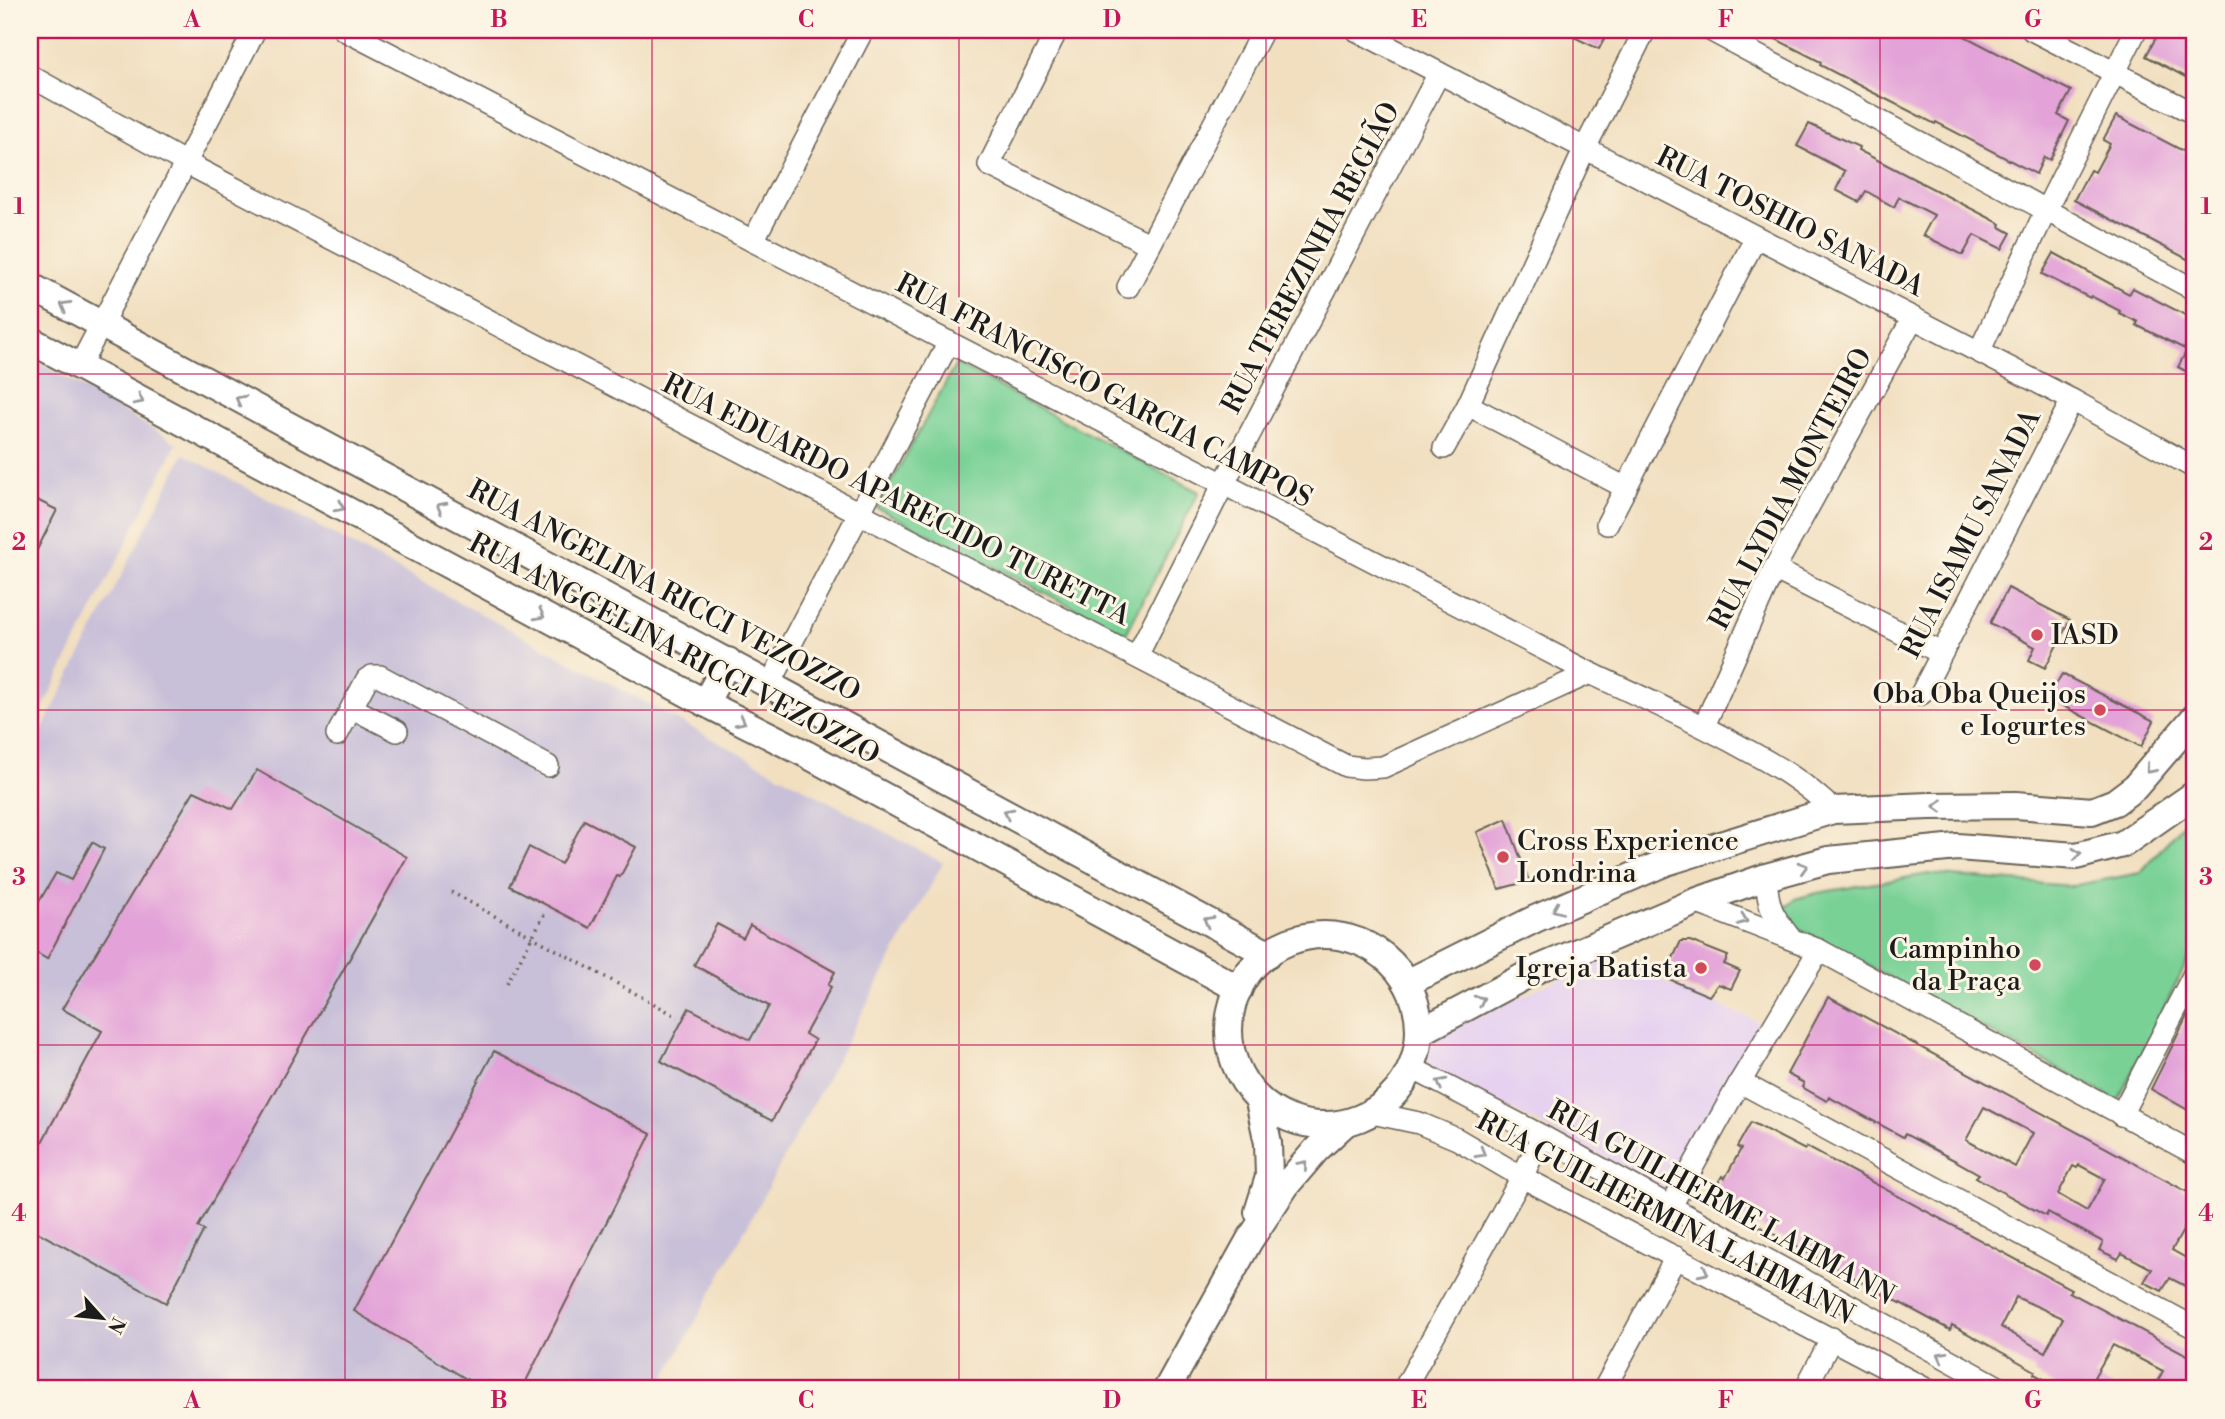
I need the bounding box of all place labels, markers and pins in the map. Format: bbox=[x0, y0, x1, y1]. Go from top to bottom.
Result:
place label: IASD bbox=[2051, 618, 2119, 653]
marker: IASD bbox=[2029, 627, 2045, 643]
place label: Oba Oba Queijos e Iogurtes bbox=[1872, 677, 2086, 744]
marker: Oba Oba Queijos e Iogurtes bbox=[2092, 702, 2108, 718]
place label: Cross Experience Londrina bbox=[1517, 824, 1739, 891]
marker: Cross Experience Londrina bbox=[1495, 849, 1511, 865]
place label: Campinho da Praça bbox=[1889, 932, 2022, 999]
place label: Igreja Batista bbox=[1516, 951, 1688, 986]
marker: Campinho da Praça bbox=[2027, 957, 2043, 973]
marker: Igreja Batista bbox=[1693, 960, 1709, 976]

